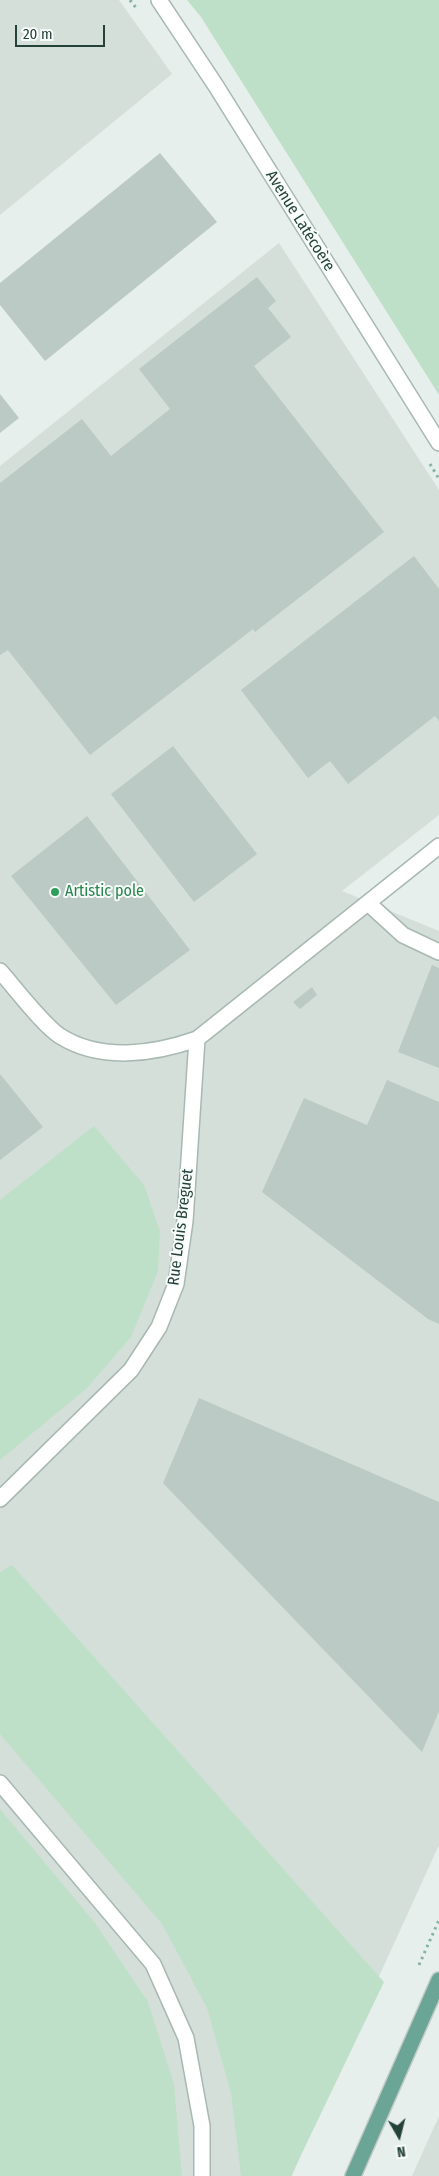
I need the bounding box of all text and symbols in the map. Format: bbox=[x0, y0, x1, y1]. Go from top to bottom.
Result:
scale bar bbox=[18, 15, 108, 47]
text: 20 m bbox=[23, 25, 53, 43]
street label: Avenue Latécoère bbox=[261, 167, 339, 275]
place label: Artistic pole bbox=[65, 882, 144, 902]
marker: Artistic pole bbox=[49, 886, 61, 898]
street label: Rue Louis Breguet bbox=[164, 1167, 198, 1287]
north arrow bbox=[374, 2111, 424, 2161]
text: N bbox=[396, 2142, 407, 2160]

